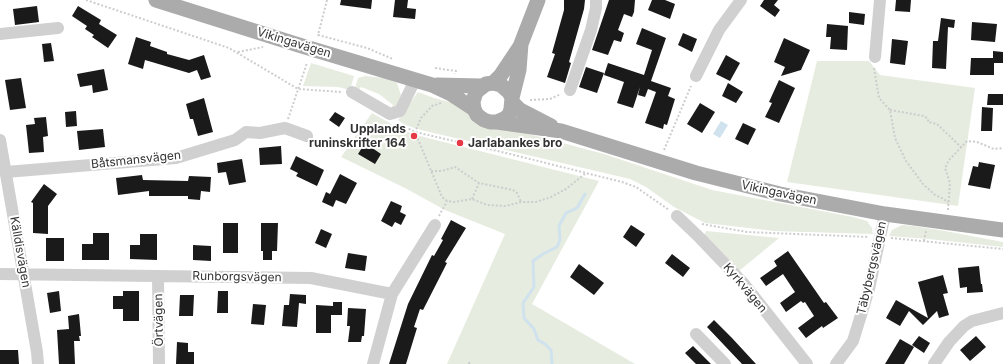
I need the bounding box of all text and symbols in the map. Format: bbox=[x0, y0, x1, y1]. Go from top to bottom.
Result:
street label: Vikingavägen bbox=[255, 25, 333, 61]
place label: Upplands runinskrifter 164 bbox=[309, 122, 406, 150]
marker: Upplands runinskrifter 164 bbox=[409, 131, 419, 141]
place label: Jarlabankes bro bbox=[468, 136, 562, 150]
marker: Jarlabankes bro bbox=[455, 138, 465, 148]
street label: Båtsmansvägen bbox=[90, 148, 182, 172]
street label: Vikingavägen bbox=[740, 178, 818, 208]
street label: Källdisvägen bbox=[7, 215, 33, 289]
street label: Täbybergsvägen bbox=[854, 220, 890, 316]
street label: Kyrkvägen bbox=[720, 260, 770, 316]
street label: Runborgsvägen bbox=[192, 269, 282, 285]
street label: Örtvägen bbox=[151, 293, 167, 347]

